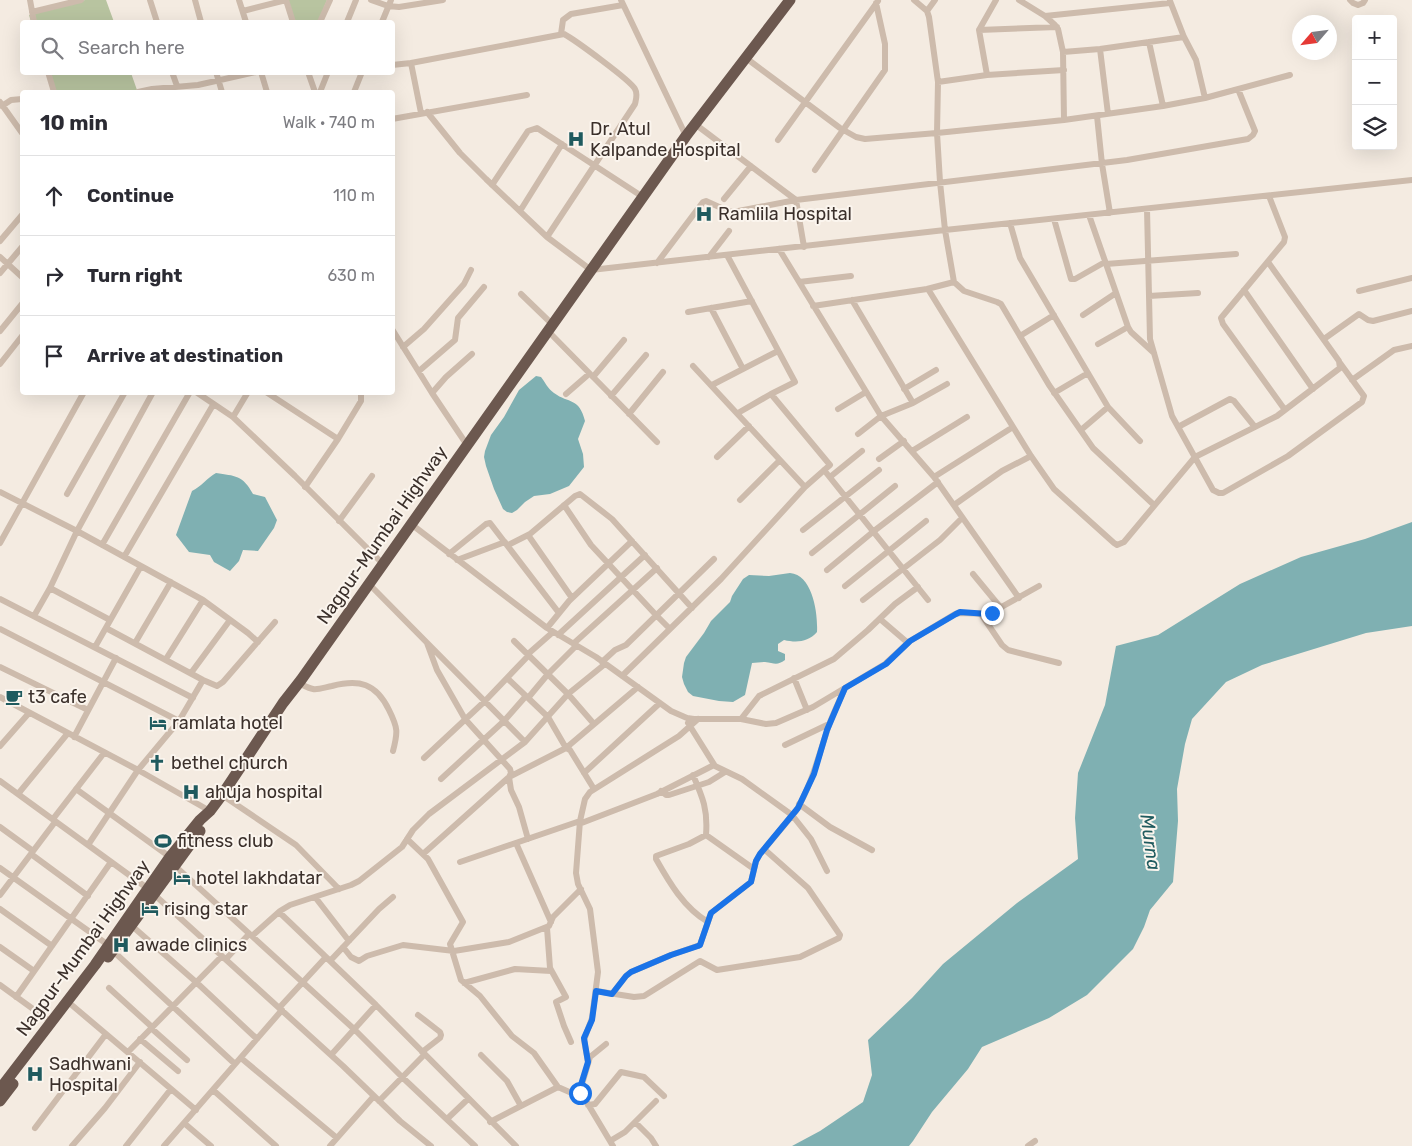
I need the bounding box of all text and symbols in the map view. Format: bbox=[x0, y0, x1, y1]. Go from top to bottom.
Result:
north arrow bbox=[1292, 15, 1337, 60]
map controls bbox=[1352, 15, 1397, 150]
button: + bbox=[1352, 15, 1397, 60]
search box bbox=[20, 20, 395, 75]
icon: search bbox=[38, 34, 66, 62]
text: Search here bbox=[78, 36, 185, 59]
button: − bbox=[1352, 60, 1397, 105]
button: layers bbox=[1352, 105, 1397, 150]
text: 10 min bbox=[40, 110, 108, 135]
text: Walk · 740 m bbox=[283, 113, 375, 132]
place label: Dr. Atul Kalpande Hospital bbox=[590, 118, 741, 161]
hospital icon: Dr. Atul Kalpande Hospital bbox=[566, 129, 586, 149]
icon: ahead bbox=[40, 182, 68, 210]
text: Continue bbox=[87, 184, 174, 207]
text: 110 m bbox=[333, 186, 375, 205]
place label: Ramlila Hospital bbox=[718, 203, 852, 225]
hospital icon: Ramlila Hospital bbox=[694, 204, 714, 224]
icon: right bbox=[40, 262, 68, 290]
text: Turn right bbox=[87, 264, 182, 287]
text: 630 m bbox=[327, 266, 375, 285]
icon: arrive bbox=[40, 342, 68, 370]
text: Arrive at destination bbox=[87, 344, 283, 367]
street label: Nagpur-Mumbai Highway bbox=[312, 442, 452, 628]
route end bbox=[981, 602, 1004, 625]
place label: t3 cafe bbox=[28, 686, 87, 708]
cafe icon: t3 cafe bbox=[4, 687, 24, 707]
place label: ramlata hotel bbox=[172, 712, 283, 734]
hotel icon: ramlata hotel bbox=[148, 713, 168, 733]
place label: bethel church bbox=[171, 752, 288, 774]
church icon: bethel church bbox=[147, 753, 167, 773]
place label: ahuja hospital bbox=[205, 781, 323, 803]
hospital icon: ahuja hospital bbox=[181, 782, 201, 802]
water label: Murna bbox=[1135, 812, 1166, 872]
place label: fitness club bbox=[177, 830, 274, 852]
sports icon: fitness club bbox=[153, 831, 173, 851]
street label: Nagpur-Mumbai Highway bbox=[12, 855, 154, 1040]
place label: hotel lakhdatar bbox=[196, 867, 322, 889]
hotel icon: hotel lakhdatar bbox=[172, 868, 192, 888]
place label: rising star bbox=[164, 898, 248, 920]
hotel icon: rising star bbox=[140, 899, 160, 919]
place label: awade clinics bbox=[135, 934, 247, 956]
hospital icon: awade clinics bbox=[111, 935, 131, 955]
place label: Sadhwani Hospital bbox=[49, 1053, 131, 1096]
hospital icon: Sadhwani Hospital bbox=[25, 1064, 45, 1084]
route start bbox=[569, 1082, 592, 1105]

